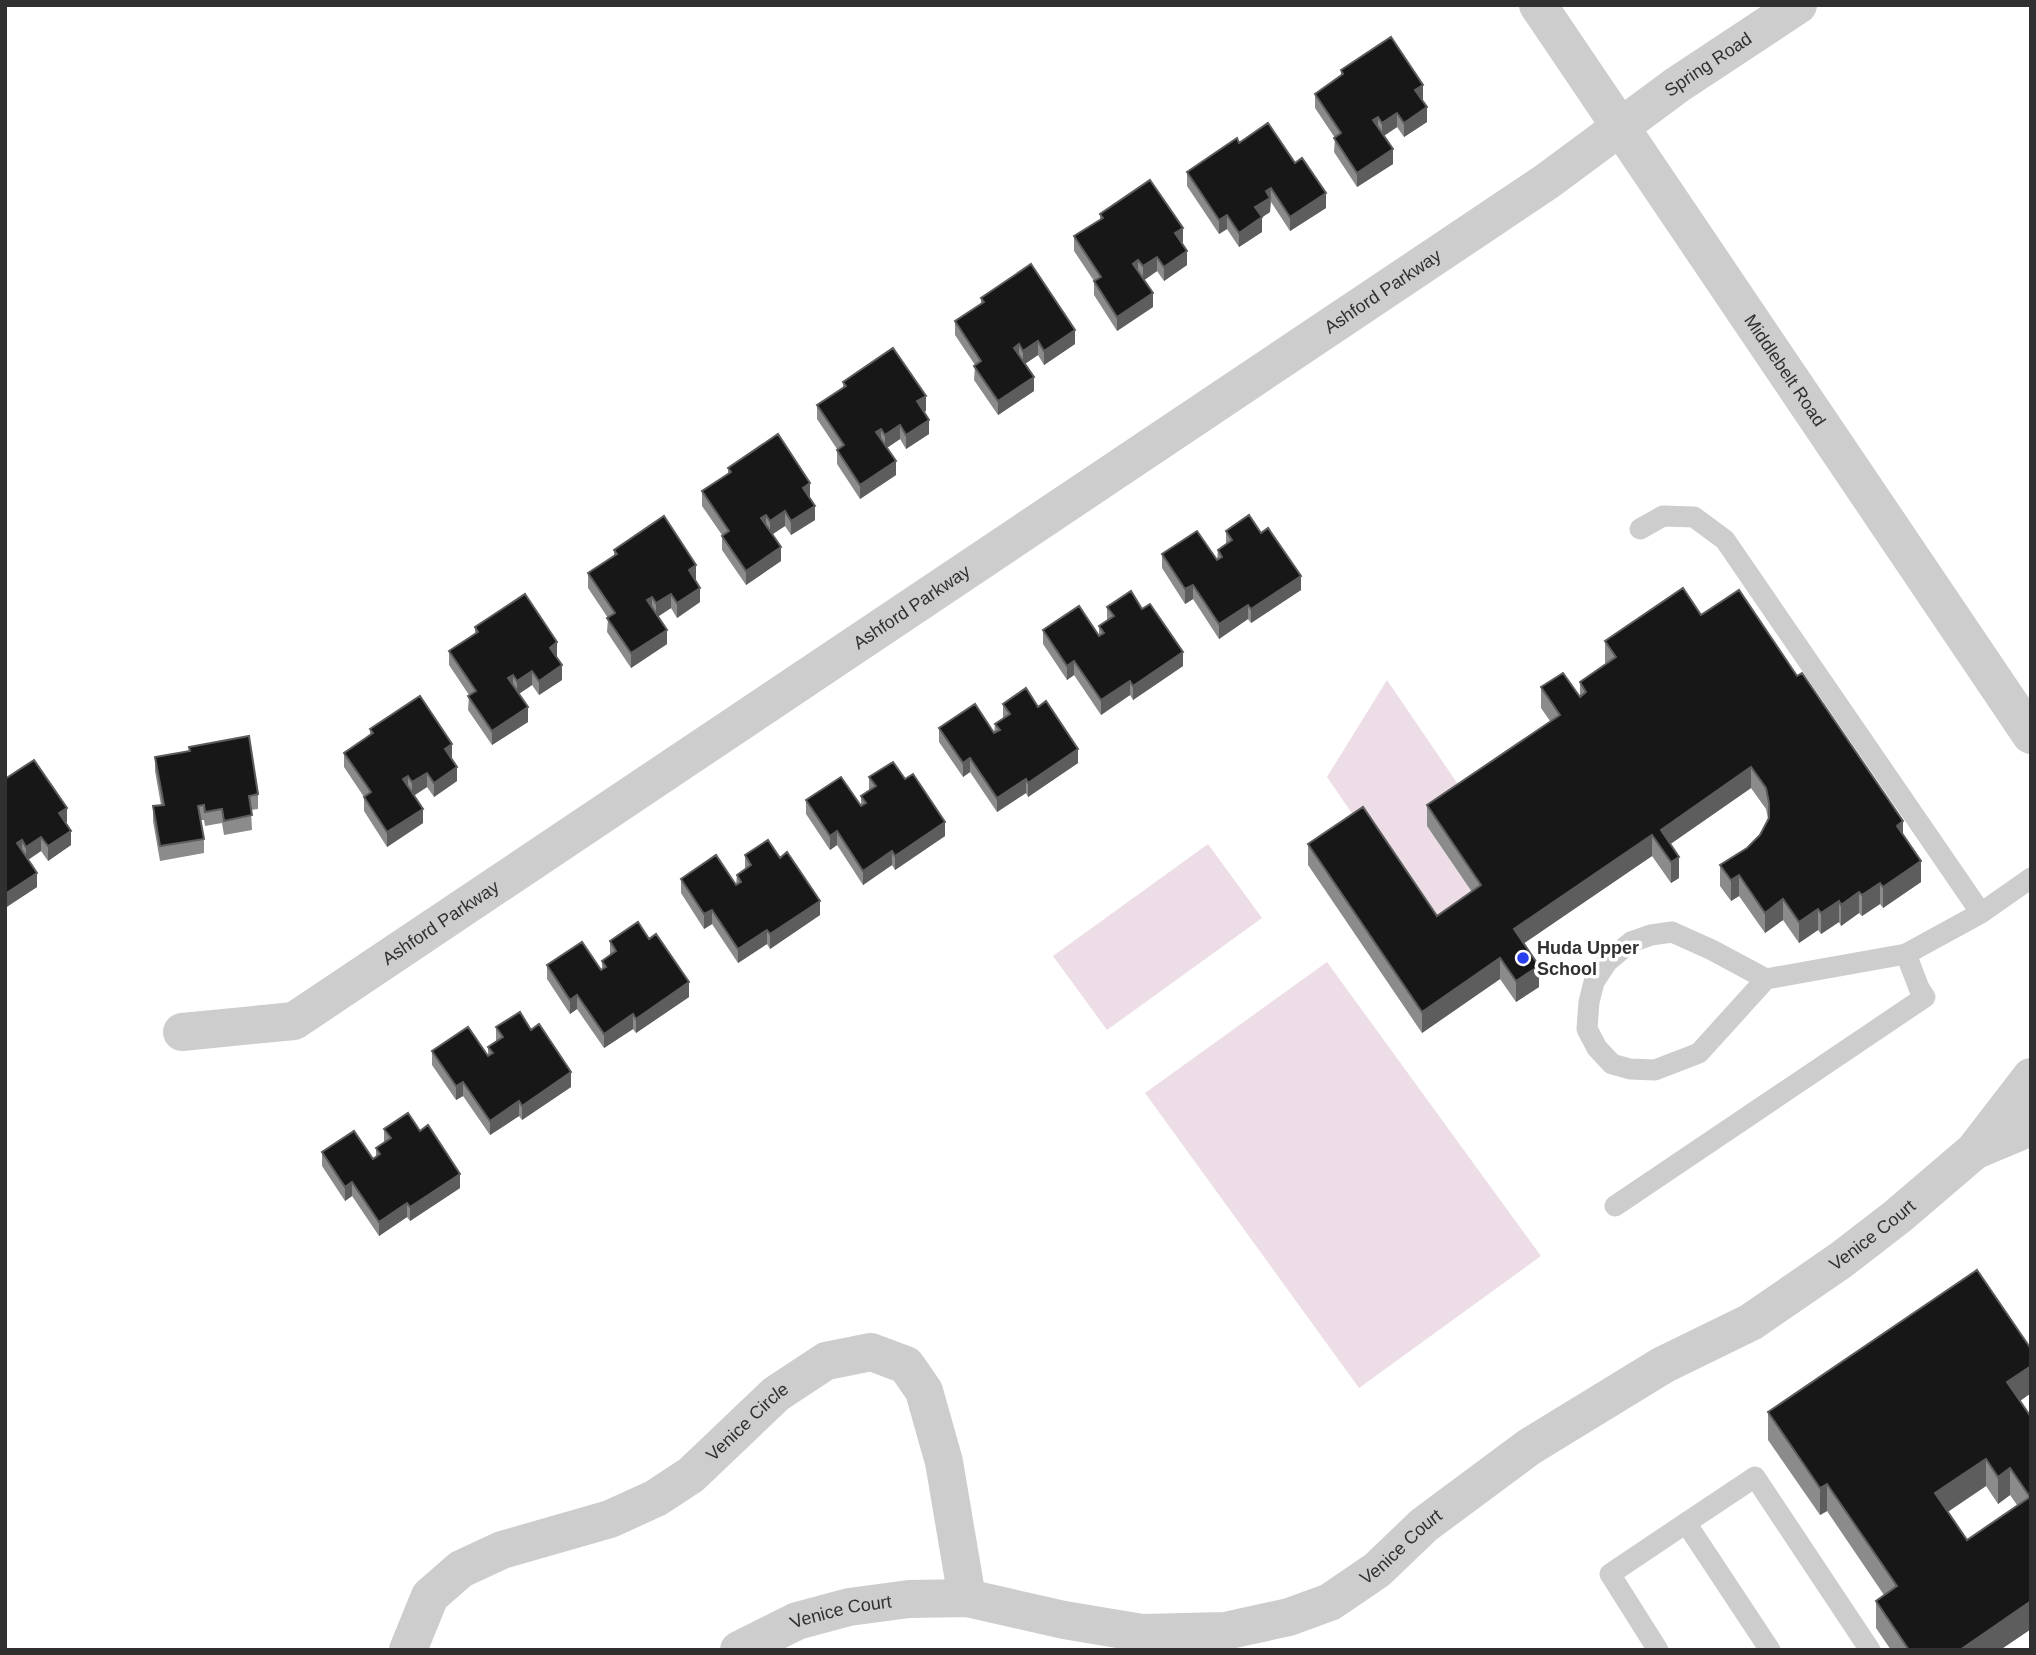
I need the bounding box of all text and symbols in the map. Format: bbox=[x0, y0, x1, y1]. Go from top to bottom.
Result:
street label: Spring Road bbox=[1661, 28, 1755, 101]
street label: Ashford Parkway bbox=[1321, 245, 1445, 338]
street label: Middlebelt Road bbox=[1740, 311, 1830, 430]
street label: Ashford Parkway bbox=[849, 561, 974, 653]
street label: Ashford Parkway bbox=[378, 877, 503, 969]
place label: Huda Upper School bbox=[1537, 938, 1639, 979]
marker: Huda Upper School bbox=[1515, 950, 1531, 966]
street label: Venice Court bbox=[1826, 1196, 1919, 1275]
street label: Venice Circle bbox=[702, 1379, 792, 1465]
street label: Venice Court bbox=[1356, 1505, 1446, 1589]
street label: Venice Court bbox=[787, 1591, 893, 1633]

